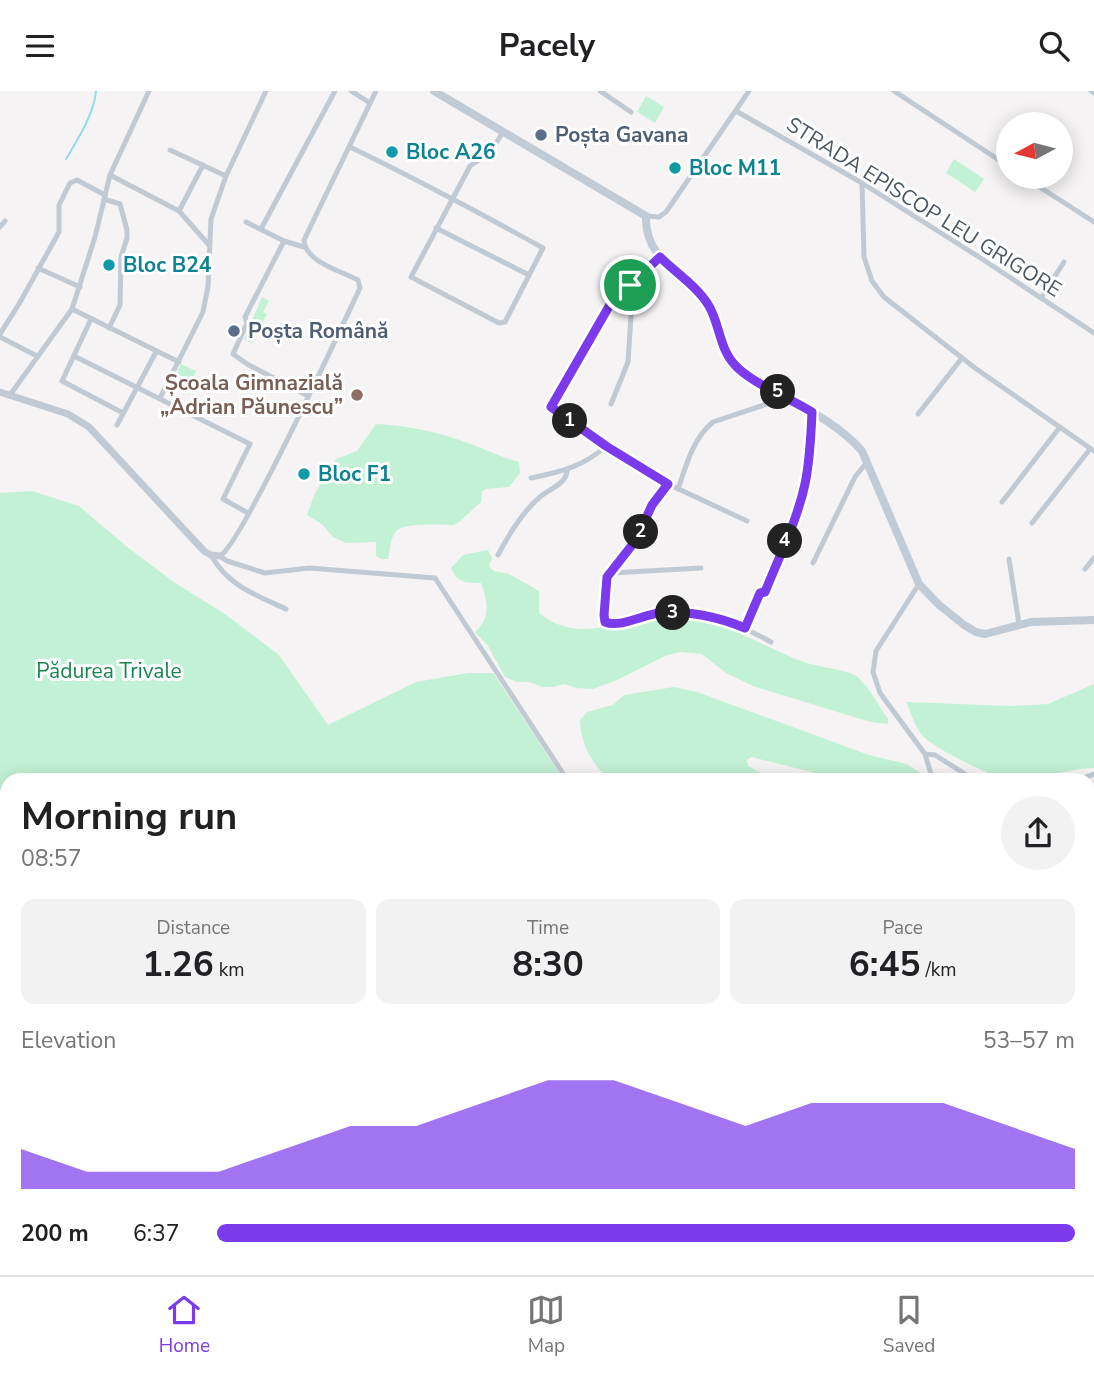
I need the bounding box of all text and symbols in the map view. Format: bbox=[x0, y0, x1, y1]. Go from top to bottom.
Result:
text: Pacely bbox=[499, 24, 595, 67]
icon: menu bbox=[21, 27, 59, 65]
icon: search bbox=[1035, 27, 1073, 65]
street label: STRADA EPISCOP LEU GRIGORE bbox=[781, 111, 1067, 303]
north arrow bbox=[996, 112, 1073, 189]
map controls bbox=[996, 112, 1073, 189]
place label: Poșta Gavana bbox=[555, 121, 689, 149]
marker: Poșta Gavana bbox=[533, 127, 549, 143]
place label: Bloc A26 bbox=[406, 138, 496, 166]
marker: Bloc A26 bbox=[384, 144, 400, 160]
place label: Bloc M11 bbox=[689, 154, 781, 182]
marker: Bloc M11 bbox=[667, 160, 683, 176]
place label: Bloc B24 bbox=[123, 251, 212, 279]
pin bbox=[600, 255, 660, 315]
marker: Bloc B24 bbox=[101, 257, 117, 273]
icon: arrive bbox=[611, 266, 649, 304]
place label: Poșta Română bbox=[248, 317, 389, 345]
marker: Poșta Română bbox=[226, 323, 242, 339]
place label: Școala Gimnazială „Adrian Păunescu” bbox=[160, 369, 343, 421]
pin: 5 bbox=[760, 375, 796, 409]
text: 5 bbox=[772, 378, 783, 404]
marker: Școala Gimnazială „Adrian Păunescu” bbox=[349, 387, 365, 403]
pin: 1 bbox=[552, 403, 588, 439]
text: 1 bbox=[564, 407, 575, 433]
place label: Bloc F1 bbox=[318, 460, 391, 488]
marker: Bloc F1 bbox=[296, 466, 312, 482]
pin: 2 bbox=[624, 515, 658, 549]
text: 2 bbox=[635, 518, 646, 544]
pin: 4 bbox=[768, 524, 802, 559]
text: 4 bbox=[779, 527, 790, 553]
pin: 3 bbox=[656, 595, 690, 631]
text: 3 bbox=[667, 599, 678, 625]
park label: Pădurea Trivale bbox=[36, 657, 182, 685]
text: Morning run bbox=[21, 791, 237, 842]
button: share bbox=[1001, 796, 1075, 870]
text: 08:57 bbox=[21, 843, 81, 874]
text: Distance bbox=[156, 915, 230, 941]
text: Time bbox=[527, 915, 569, 941]
text: Pace bbox=[882, 915, 923, 941]
text: 1.26 bbox=[142, 941, 214, 988]
text: 8:30 bbox=[512, 941, 584, 988]
text: 6:45 bbox=[849, 941, 921, 988]
text: km bbox=[214, 957, 245, 983]
text: /km bbox=[921, 957, 956, 983]
text: Elevation bbox=[21, 1025, 116, 1056]
text: 53–57 m bbox=[983, 1025, 1075, 1056]
text: 200 m bbox=[21, 1218, 89, 1249]
text: 6:37 bbox=[133, 1218, 180, 1249]
tab: Home bbox=[159, 1291, 210, 1359]
tab: Map bbox=[527, 1291, 565, 1359]
tab: Saved bbox=[883, 1291, 935, 1359]

